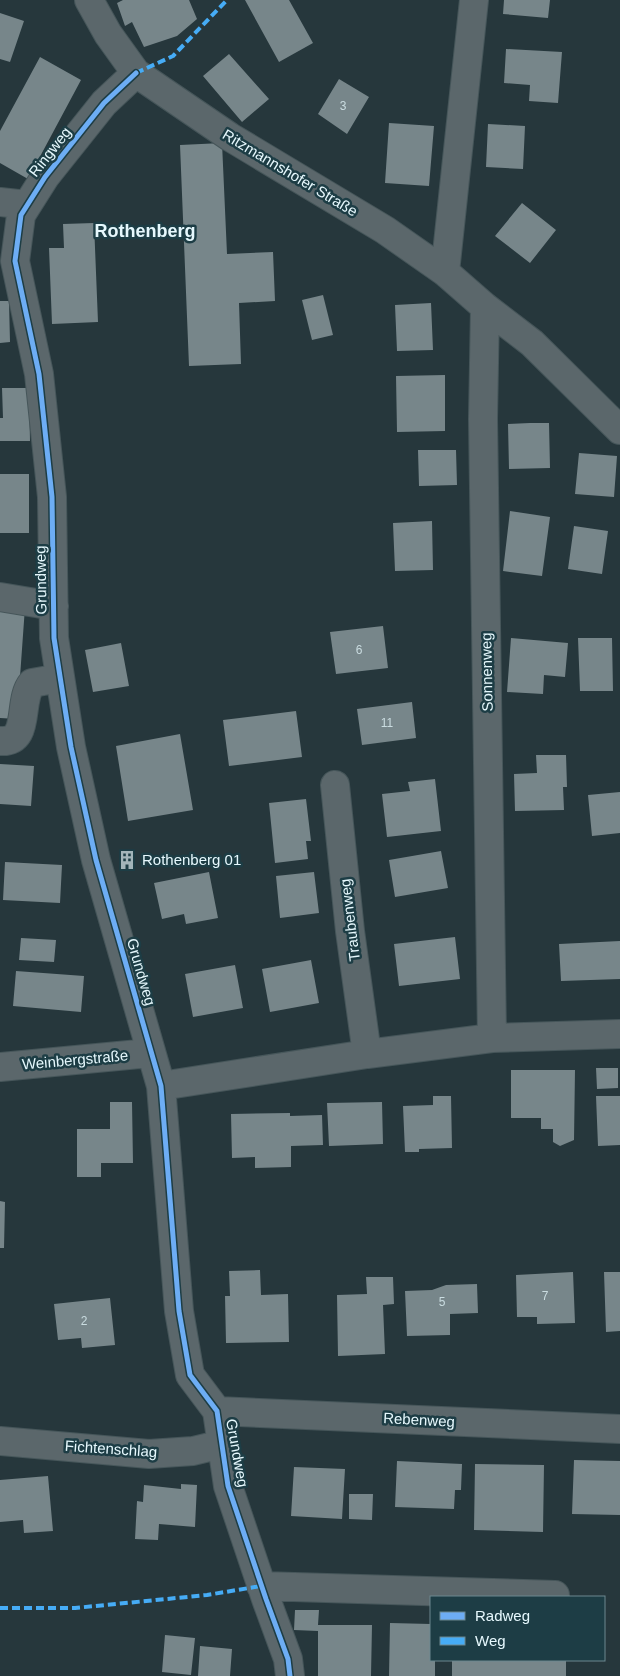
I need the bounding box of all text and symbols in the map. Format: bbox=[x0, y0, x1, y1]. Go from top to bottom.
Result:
house number: 3 bbox=[340, 99, 347, 113]
street label: Ringweg bbox=[25, 123, 74, 180]
street label: Ritzmannshofer Straße bbox=[220, 126, 361, 220]
district label: Rothenberg bbox=[95, 221, 196, 241]
street label: Grundweg bbox=[31, 545, 50, 615]
street label: Sonnenweg bbox=[477, 632, 496, 712]
house number: 6 bbox=[356, 643, 363, 657]
house number: 11 bbox=[381, 716, 394, 730]
building icon: Rothenberg 01 bbox=[116, 849, 138, 871]
place label: Rothenberg 01 bbox=[142, 851, 241, 868]
street label: Traubenweg bbox=[336, 878, 363, 962]
street label: Grundweg bbox=[124, 936, 159, 1007]
street label: Weinbergstraße bbox=[21, 1046, 129, 1073]
house number: 7 bbox=[542, 1289, 549, 1303]
house number: 5 bbox=[439, 1295, 446, 1309]
house number: 2 bbox=[81, 1314, 88, 1328]
street label: Rebenweg bbox=[383, 1409, 455, 1430]
street label: Grundweg bbox=[223, 1417, 252, 1488]
street label: Fichtenschlag bbox=[64, 1437, 158, 1460]
legend bbox=[430, 1596, 605, 1661]
text: Radweg bbox=[475, 1607, 530, 1624]
text: Weg bbox=[475, 1632, 506, 1649]

